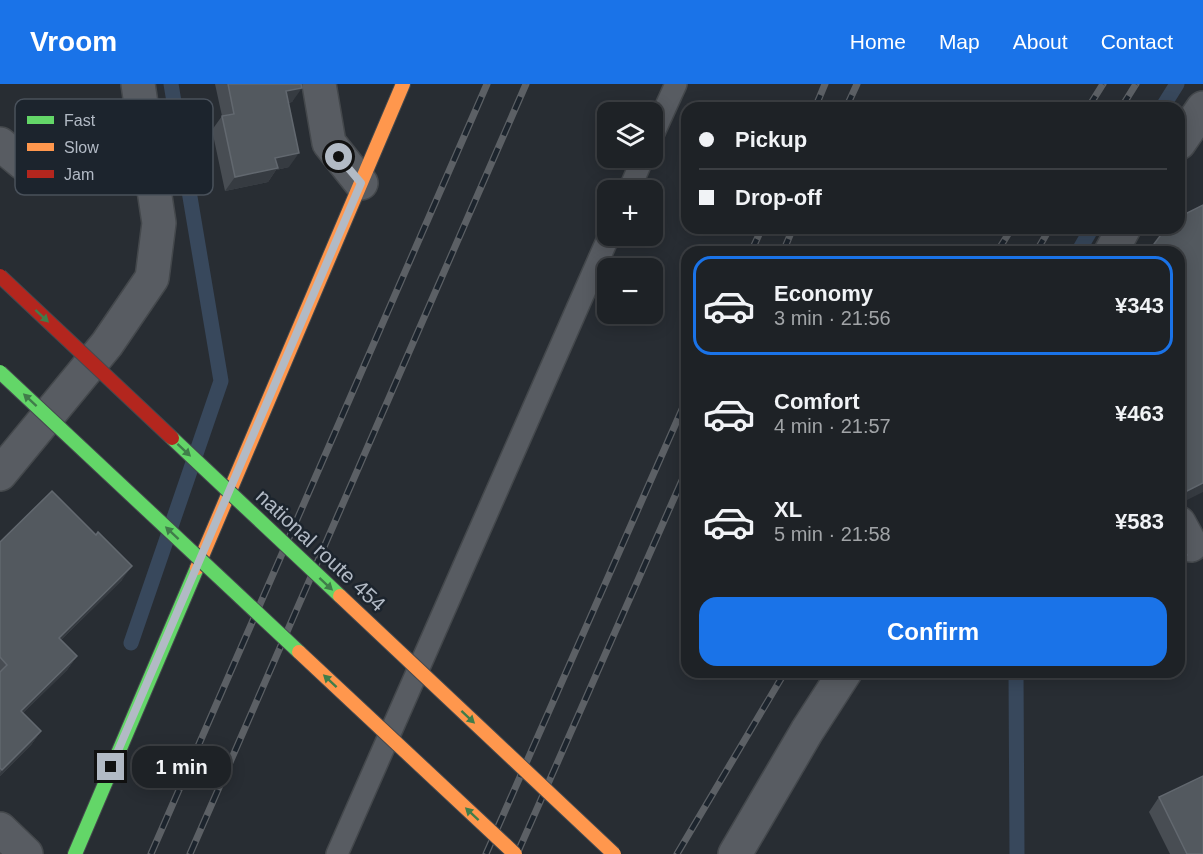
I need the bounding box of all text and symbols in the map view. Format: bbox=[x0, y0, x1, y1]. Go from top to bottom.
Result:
text: Vroom bbox=[30, 26, 117, 57]
text: Home bbox=[850, 30, 906, 53]
text: Map bbox=[939, 30, 980, 53]
text: About bbox=[1013, 30, 1068, 53]
text: Contact bbox=[1101, 30, 1173, 53]
legend bbox=[15, 99, 213, 195]
map controls bbox=[597, 102, 663, 324]
button: layers bbox=[597, 102, 663, 168]
text: Fast bbox=[64, 112, 96, 129]
text: Pickup bbox=[735, 127, 807, 152]
text: Slow bbox=[64, 139, 99, 156]
route start bbox=[325, 143, 352, 170]
text: Jam bbox=[64, 166, 94, 183]
button: + bbox=[597, 180, 663, 246]
text: Drop-off bbox=[735, 185, 822, 210]
button: − bbox=[597, 258, 663, 324]
icon: car bbox=[702, 279, 756, 333]
text: Economy bbox=[774, 281, 873, 306]
text: ¥343 bbox=[1115, 293, 1164, 318]
text: 3 min · 21:56 bbox=[774, 307, 891, 329]
one-way arrow bbox=[35, 309, 50, 323]
icon: car bbox=[702, 387, 756, 441]
text: Comfort bbox=[774, 389, 860, 414]
one-way arrow bbox=[23, 394, 38, 407]
text: ¥463 bbox=[1115, 401, 1164, 426]
text: 4 min · 21:57 bbox=[774, 415, 891, 437]
one-way arrow bbox=[177, 443, 192, 457]
street label: national route 454 bbox=[252, 484, 391, 616]
icon: car bbox=[702, 495, 756, 549]
text: XL bbox=[774, 497, 802, 522]
text: ¥583 bbox=[1115, 509, 1164, 534]
text: 5 min · 21:58 bbox=[774, 523, 891, 545]
one-way arrow bbox=[165, 526, 180, 540]
one-way arrow bbox=[318, 577, 333, 591]
button: Confirm bbox=[699, 597, 1167, 666]
one-way arrow bbox=[323, 675, 338, 688]
one-way arrow bbox=[461, 710, 475, 724]
callout: 1 min bbox=[132, 746, 231, 788]
route end bbox=[97, 753, 124, 780]
text: 1 min bbox=[155, 756, 208, 778]
one-way arrow bbox=[465, 807, 480, 821]

